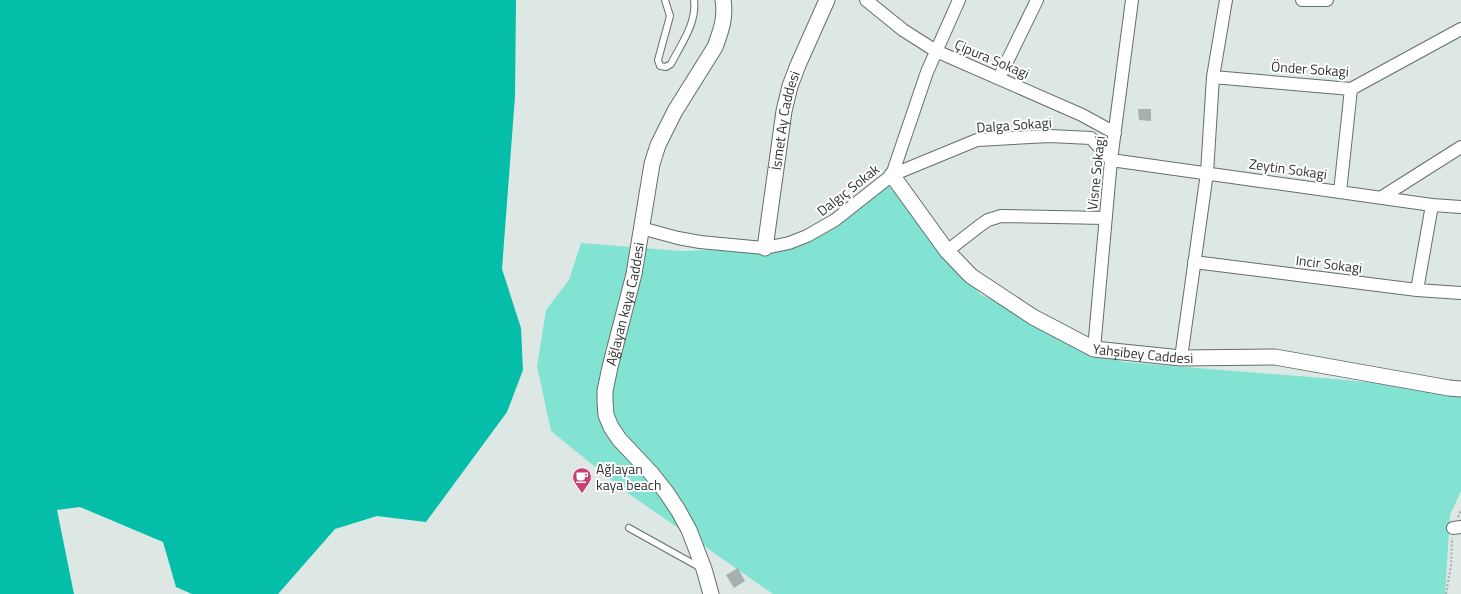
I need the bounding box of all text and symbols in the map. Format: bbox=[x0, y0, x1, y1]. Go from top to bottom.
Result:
street label: Çipura Sokagi bbox=[952, 33, 1033, 84]
street label: Önder Sokagi bbox=[1270, 55, 1350, 82]
street label: İsmet Ay Caddesi bbox=[765, 68, 805, 172]
street label: Dalga Sokagi bbox=[976, 111, 1052, 138]
street label: Visne Sokagi bbox=[1081, 135, 1110, 211]
street label: Zeytin Sokagi bbox=[1248, 153, 1328, 184]
street label: Dalgıç Sokak bbox=[812, 158, 884, 221]
street label: Ağlayan kaya Caddesi bbox=[600, 241, 649, 368]
street label: Incir Sokagi bbox=[1295, 249, 1364, 278]
street label: Yahşibey Caddesi bbox=[1092, 338, 1193, 368]
place label: Ağlayan kaya beach bbox=[596, 458, 661, 495]
cafe icon: Ağlayan kaya beach bbox=[571, 466, 593, 494]

